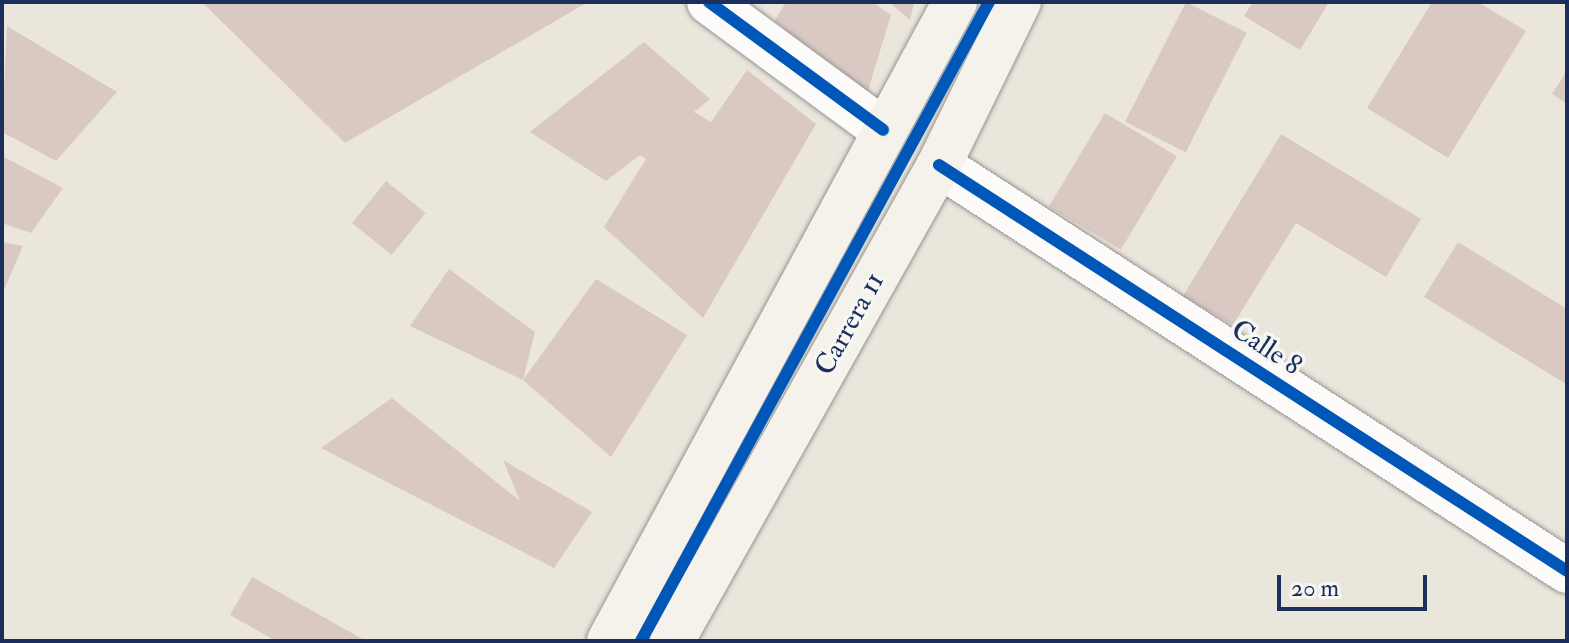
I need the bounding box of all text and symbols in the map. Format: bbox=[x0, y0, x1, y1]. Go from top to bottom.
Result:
street label: Carrera 11 bbox=[808, 267, 892, 381]
street label: Calle 8 bbox=[1225, 313, 1307, 383]
scale bar bbox=[1281, 559, 1431, 609]
text: 20 m bbox=[1291, 573, 1339, 604]

